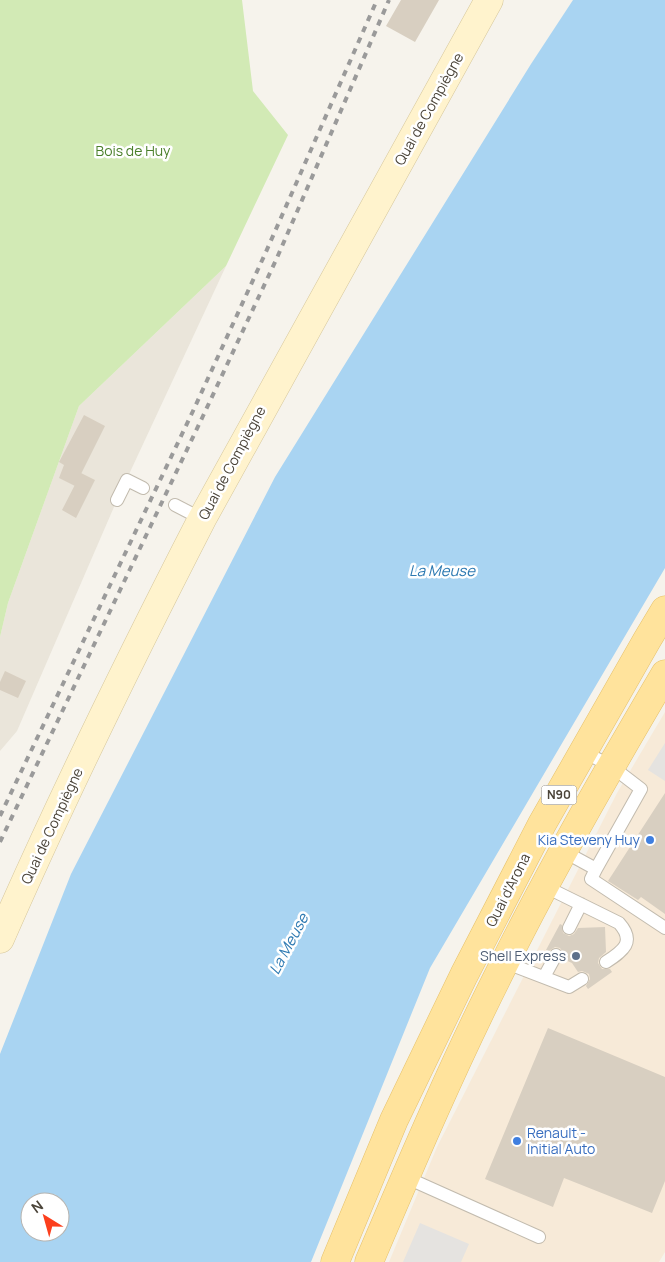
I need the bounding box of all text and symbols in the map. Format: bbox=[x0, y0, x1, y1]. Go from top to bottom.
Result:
street label: Quai de Compiègne bbox=[390, 49, 467, 169]
park label: Bois de Huy bbox=[96, 141, 171, 160]
street label: Quai de Compiègne bbox=[194, 403, 270, 523]
water label: La Meuse bbox=[409, 560, 476, 581]
street label: Quai de Compiègne bbox=[16, 765, 87, 887]
road number: N90 bbox=[542, 786, 576, 804]
place label: Kia Steveny Huy bbox=[538, 830, 641, 849]
marker: Kia Steveny Huy bbox=[644, 834, 656, 846]
street label: Quai d'Arona bbox=[481, 850, 534, 930]
water label: La Meuse bbox=[264, 909, 314, 978]
place label: Shell Express bbox=[480, 946, 566, 965]
marker: Shell Express bbox=[570, 950, 582, 962]
place label: Renault - Initial Auto bbox=[527, 1123, 595, 1158]
marker: Renault - Initial Auto bbox=[511, 1135, 523, 1147]
north arrow bbox=[20, 1192, 70, 1242]
text: N bbox=[27, 1196, 47, 1217]

